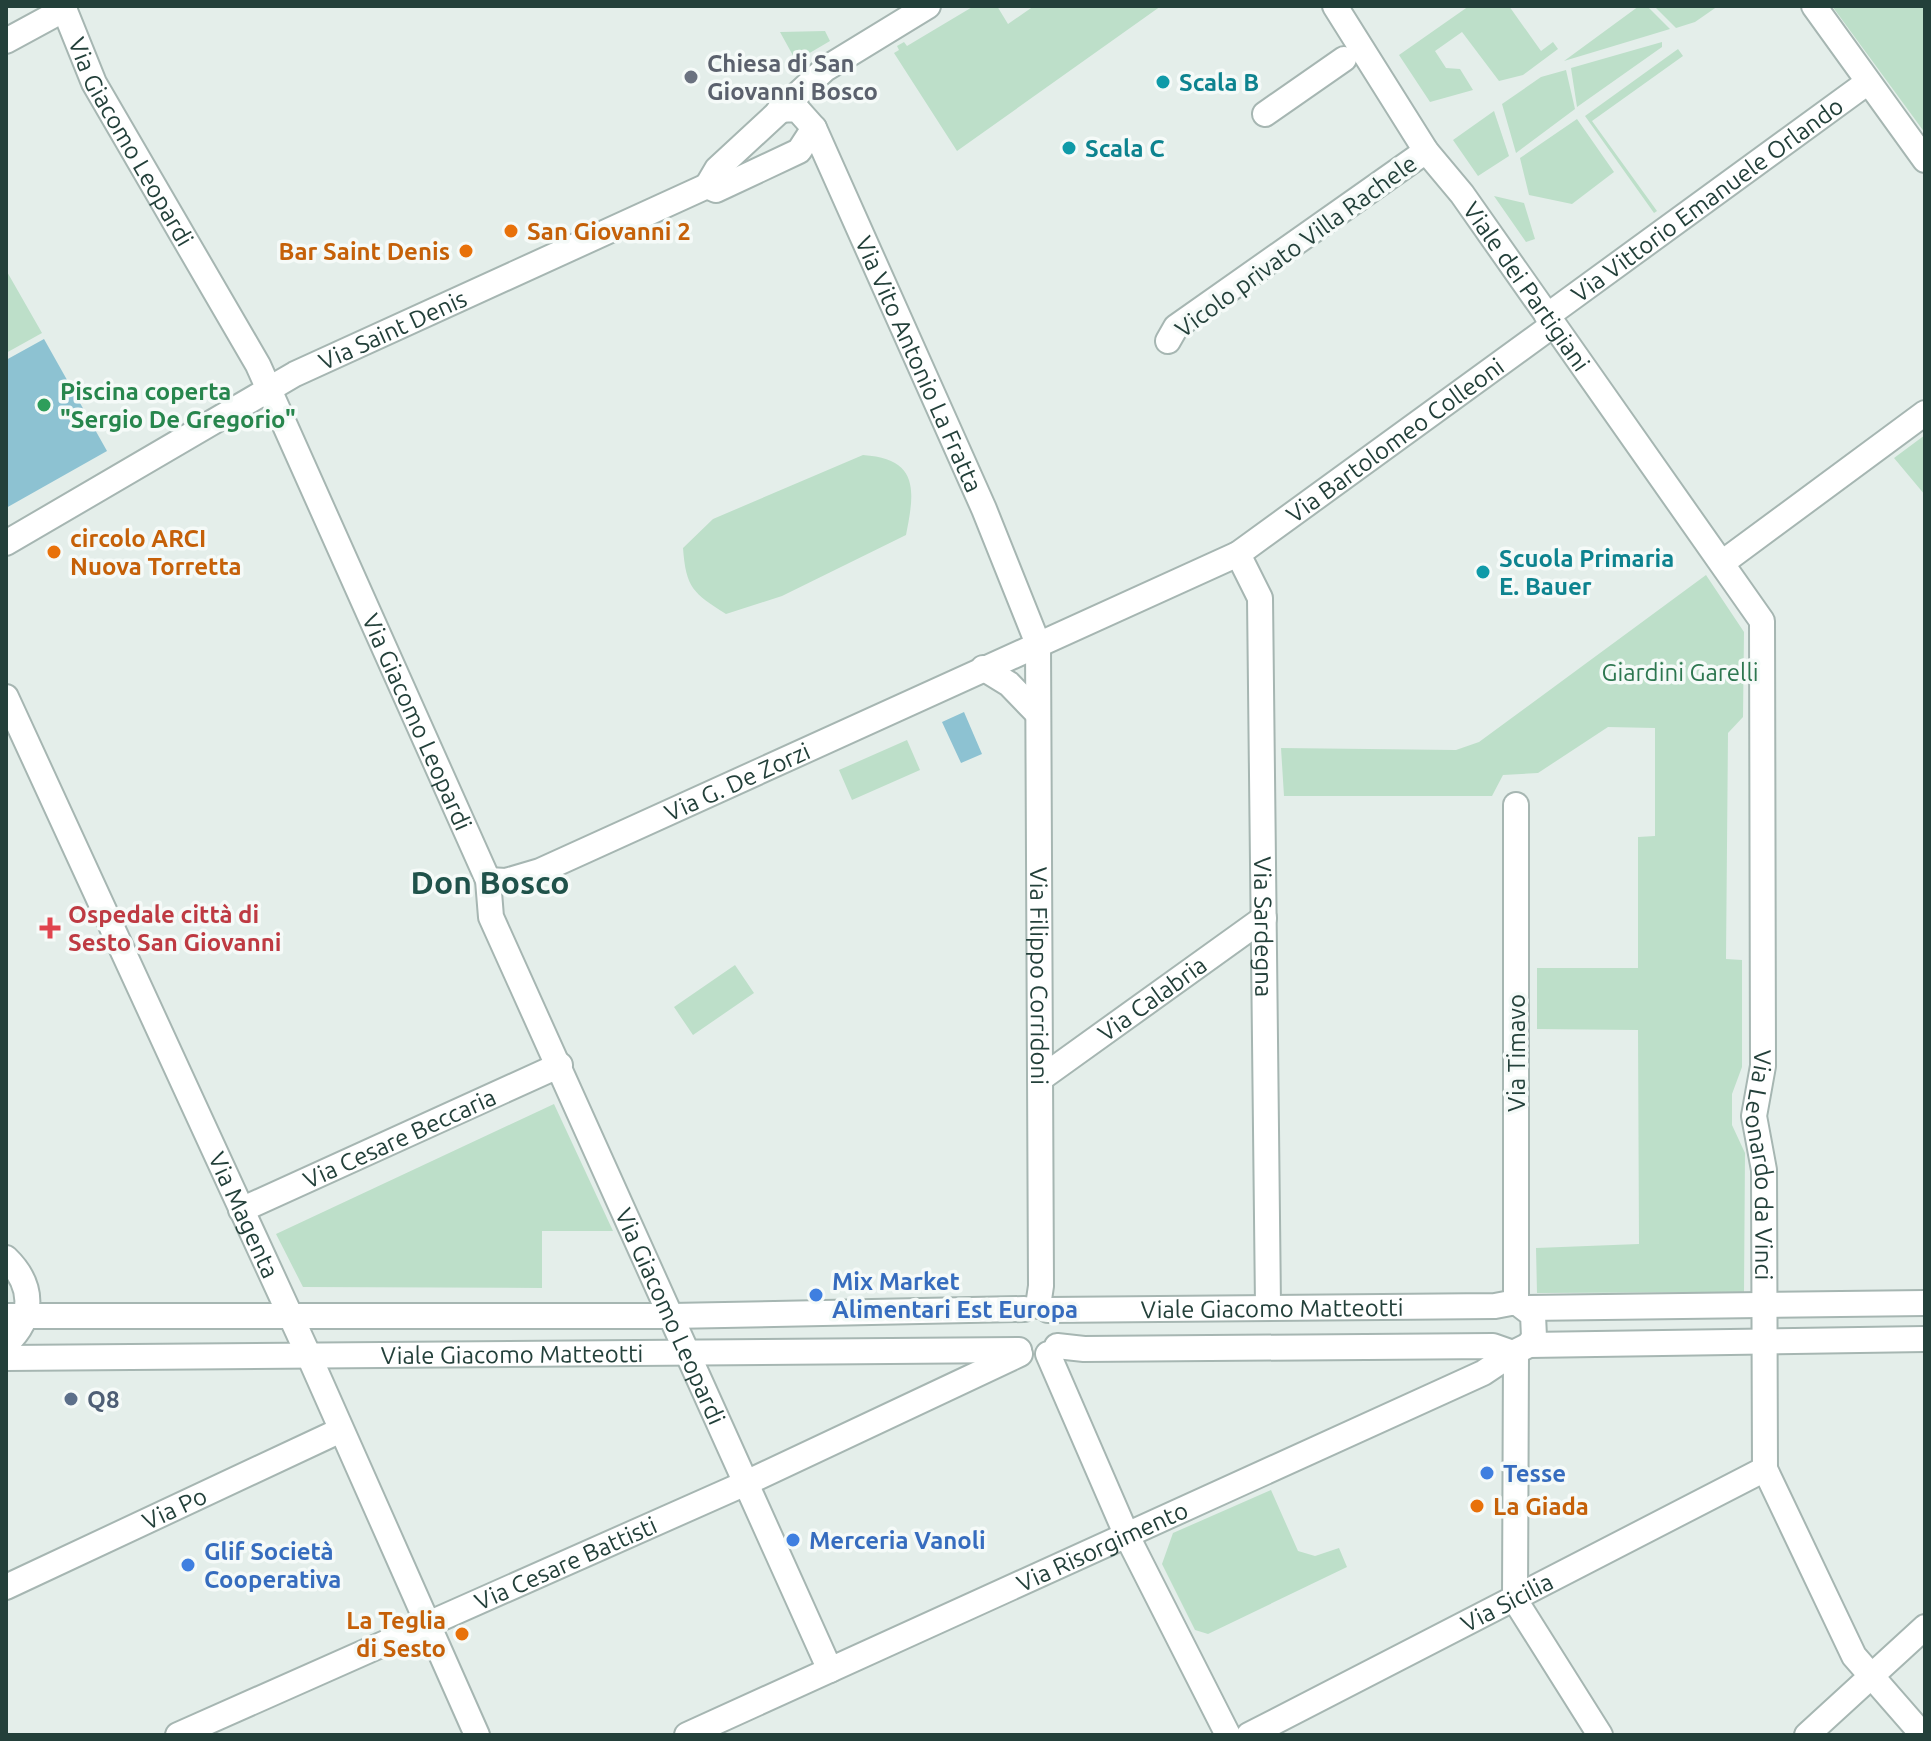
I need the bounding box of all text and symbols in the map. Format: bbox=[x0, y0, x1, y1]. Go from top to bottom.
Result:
street label: Via Giacomo Leopardi bbox=[64, 33, 199, 251]
place label: Chiesa di San Giovanni Bosco bbox=[707, 50, 878, 105]
marker: Chiesa di San Giovanni Bosco bbox=[682, 68, 700, 86]
place label: Scala B bbox=[1179, 69, 1259, 96]
marker: Scala B bbox=[1154, 73, 1172, 91]
street label: Via Vittorio Emanuele Orlando bbox=[1566, 91, 1848, 307]
place label: Scala C bbox=[1085, 135, 1165, 162]
marker: Scala C bbox=[1060, 139, 1078, 157]
street label: Vicolo privato Villa Rachele bbox=[1170, 149, 1422, 343]
street label: Viale dei Partigiani bbox=[1458, 197, 1595, 376]
place label: San Giovanni 2 bbox=[527, 218, 691, 245]
marker: San Giovanni 2 bbox=[502, 222, 520, 240]
street label: Via Vito Antonio La Fratta bbox=[851, 232, 988, 496]
place label: Bar Saint Denis bbox=[279, 238, 450, 265]
marker: Bar Saint Denis bbox=[457, 242, 475, 260]
street label: Via Saint Denis bbox=[314, 284, 471, 375]
street label: Via Bartolomeo Colleoni bbox=[1281, 352, 1509, 528]
place label: Piscina coperta "Sergio De Gregorio" bbox=[60, 378, 296, 433]
marker: Piscina coperta "Sergio De Gregorio" bbox=[35, 396, 53, 414]
place label: circolo ARCI Nuova Torretta bbox=[70, 525, 241, 580]
marker: circolo ARCI Nuova Torretta bbox=[45, 543, 63, 561]
place label: Scuola Primaria E. Bauer bbox=[1499, 545, 1674, 600]
marker: Scuola Primaria E. Bauer bbox=[1474, 563, 1492, 581]
street label: Via Giacomo Leopardi bbox=[357, 609, 477, 834]
park label: Giardini Garelli bbox=[1601, 659, 1759, 686]
street label: Via G. De Zorzi bbox=[660, 737, 814, 826]
street label: Via Sardegna bbox=[1249, 856, 1278, 997]
district label: Don Bosco bbox=[411, 864, 569, 900]
street label: Via Filippo Corridoni bbox=[1026, 867, 1054, 1085]
place label: Ospedale città di Sesto San Giovanni bbox=[68, 901, 281, 956]
marker: Ospedale città di Sesto San Giovanni bbox=[39, 917, 61, 939]
street label: Via Calabria bbox=[1093, 950, 1211, 1046]
street label: Via Timavo bbox=[1503, 994, 1530, 1112]
street label: Via Leonardo da Vinci bbox=[1740, 1050, 1778, 1280]
street label: Via Cesare Beccaria bbox=[299, 1083, 500, 1193]
street label: Via Magenta bbox=[204, 1148, 285, 1282]
street label: Via Giacomo Leopardi bbox=[610, 1204, 731, 1428]
place label: Mix Market Alimentari Est Europa bbox=[832, 1268, 1078, 1323]
marker: Mix Market Alimentari Est Europa bbox=[807, 1286, 825, 1304]
street label: Viale Giacomo Matteotti bbox=[1140, 1293, 1404, 1323]
street label: Viale Giacomo Matteotti bbox=[380, 1339, 643, 1369]
place label: Q8 bbox=[87, 1386, 119, 1413]
marker: Q8 bbox=[62, 1390, 80, 1408]
place label: Tesse bbox=[1503, 1460, 1566, 1487]
marker: Tesse bbox=[1478, 1464, 1496, 1482]
street label: Via Po bbox=[138, 1481, 211, 1535]
place label: La Giada bbox=[1493, 1493, 1589, 1520]
street label: Via Risorgimento bbox=[1012, 1496, 1192, 1597]
marker: La Giada bbox=[1468, 1497, 1486, 1515]
street label: Via Cesare Battisti bbox=[470, 1511, 661, 1615]
place label: Merceria Vanoli bbox=[809, 1527, 986, 1554]
marker: Merceria Vanoli bbox=[784, 1531, 802, 1549]
place label: Glif Società Cooperativa bbox=[204, 1538, 341, 1593]
marker: Glif Società Cooperativa bbox=[179, 1556, 197, 1574]
street label: Via Sicilia bbox=[1456, 1567, 1557, 1637]
place label: La Teglia di Sesto bbox=[346, 1607, 446, 1662]
marker: La Teglia di Sesto bbox=[453, 1625, 471, 1643]

